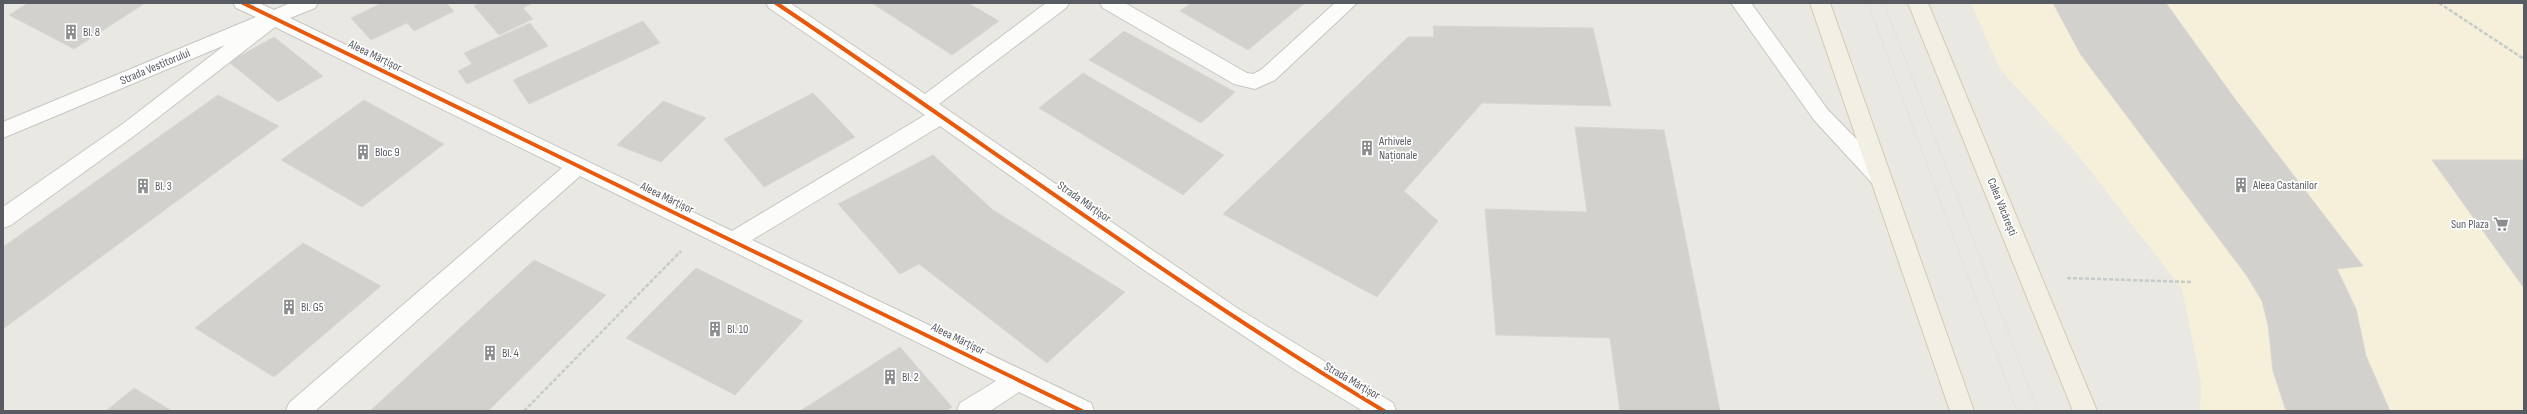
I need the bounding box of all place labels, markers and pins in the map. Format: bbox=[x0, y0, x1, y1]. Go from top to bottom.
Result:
building icon: Bl. 8 bbox=[62, 23, 80, 41]
place label: Bl. 8 bbox=[83, 25, 100, 40]
place label: Arhivele Naționale bbox=[1378, 134, 1418, 163]
building icon: Arhivele Naționale bbox=[1358, 139, 1376, 157]
building icon: Bloc 9 bbox=[354, 143, 372, 161]
place label: Bloc 9 bbox=[375, 145, 400, 160]
building icon: Aleea Castanilor bbox=[2232, 176, 2250, 194]
building icon: Bl. 3 bbox=[134, 177, 152, 195]
place label: Aleea Castanilor bbox=[2252, 178, 2318, 193]
place label: Bl. 3 bbox=[155, 179, 172, 194]
supermarket icon: Sun Plaza bbox=[2492, 215, 2510, 233]
place label: Sun Plaza bbox=[2451, 217, 2489, 232]
building icon: Bl. G5 bbox=[280, 298, 298, 316]
place label: Bl. G5 bbox=[301, 300, 324, 315]
building icon: Bl. 10 bbox=[706, 320, 724, 338]
place label: Bl. 10 bbox=[727, 322, 748, 337]
building icon: Bl. 4 bbox=[481, 344, 499, 362]
place label: Bl. 4 bbox=[502, 346, 519, 361]
building icon: Bl. 2 bbox=[881, 368, 899, 386]
place label: Bl. 2 bbox=[902, 370, 919, 385]

